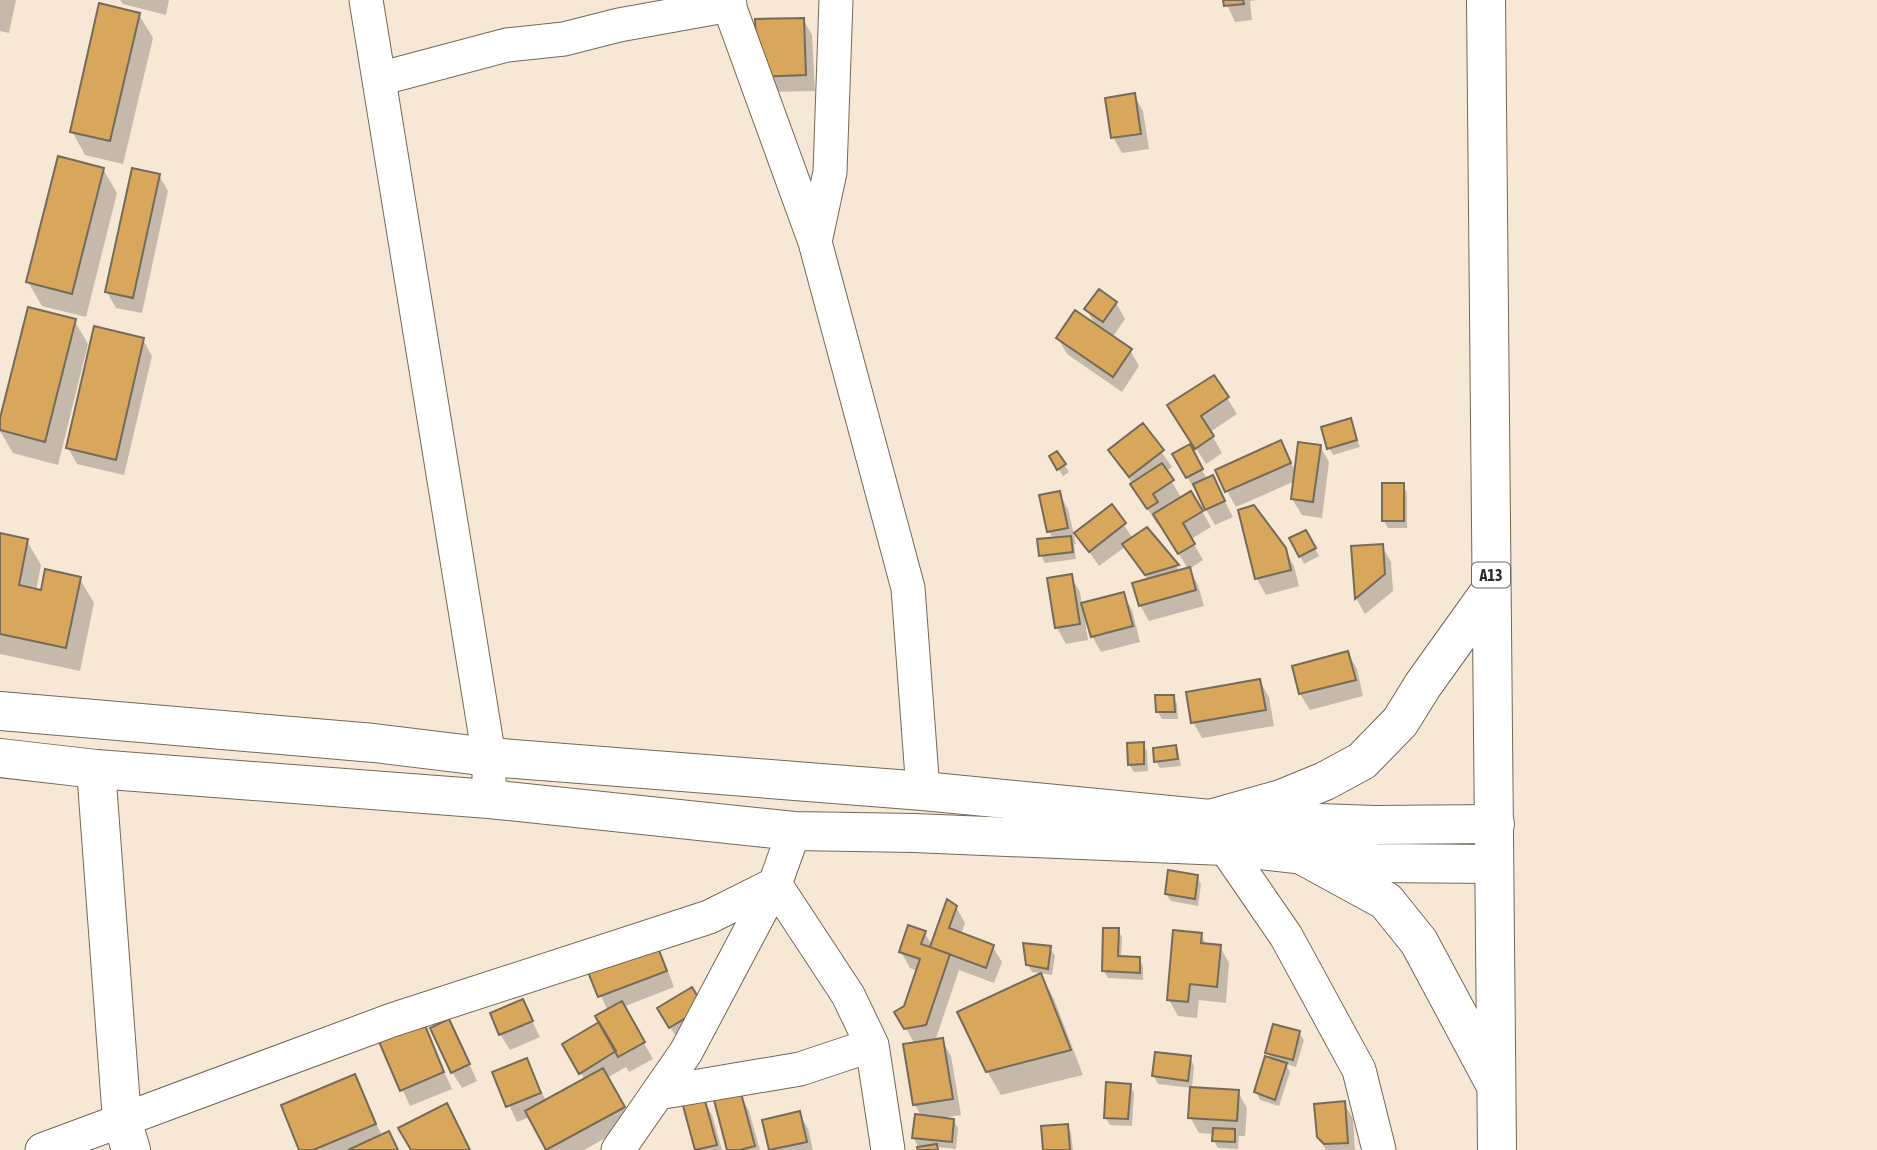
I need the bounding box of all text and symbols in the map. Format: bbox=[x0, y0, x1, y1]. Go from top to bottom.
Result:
road number: A13 bbox=[1472, 562, 1510, 588]

